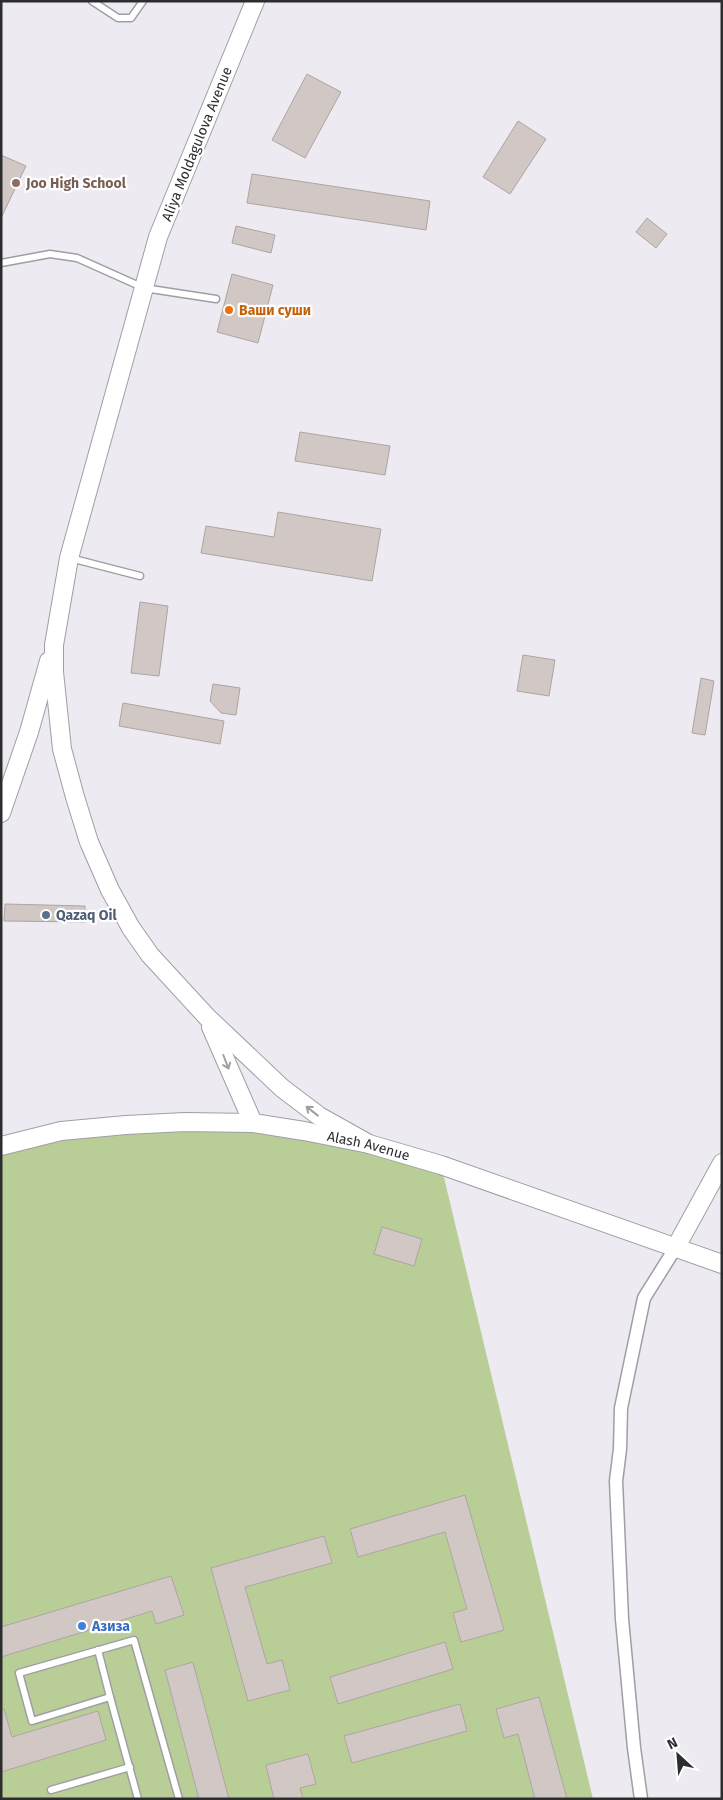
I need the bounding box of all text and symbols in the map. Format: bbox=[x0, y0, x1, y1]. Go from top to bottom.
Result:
street label: Aliya Moldagulova Avenue bbox=[158, 64, 236, 224]
place label: Joo High School bbox=[25, 175, 127, 192]
marker: Joo High School bbox=[10, 177, 22, 189]
place label: Ваши суши bbox=[239, 302, 311, 319]
marker: Ваши суши bbox=[223, 304, 235, 316]
place label: Qazaq Oil bbox=[56, 907, 117, 924]
marker: Qazaq Oil bbox=[40, 909, 52, 921]
one-way arrow bbox=[222, 1054, 232, 1069]
one-way arrow bbox=[306, 1105, 319, 1116]
street label: Alash Avenue bbox=[326, 1127, 412, 1164]
place label: Азиза bbox=[91, 1618, 130, 1635]
marker: Азиза bbox=[76, 1620, 88, 1632]
north arrow bbox=[653, 1730, 703, 1780]
text: N bbox=[665, 1734, 680, 1753]

